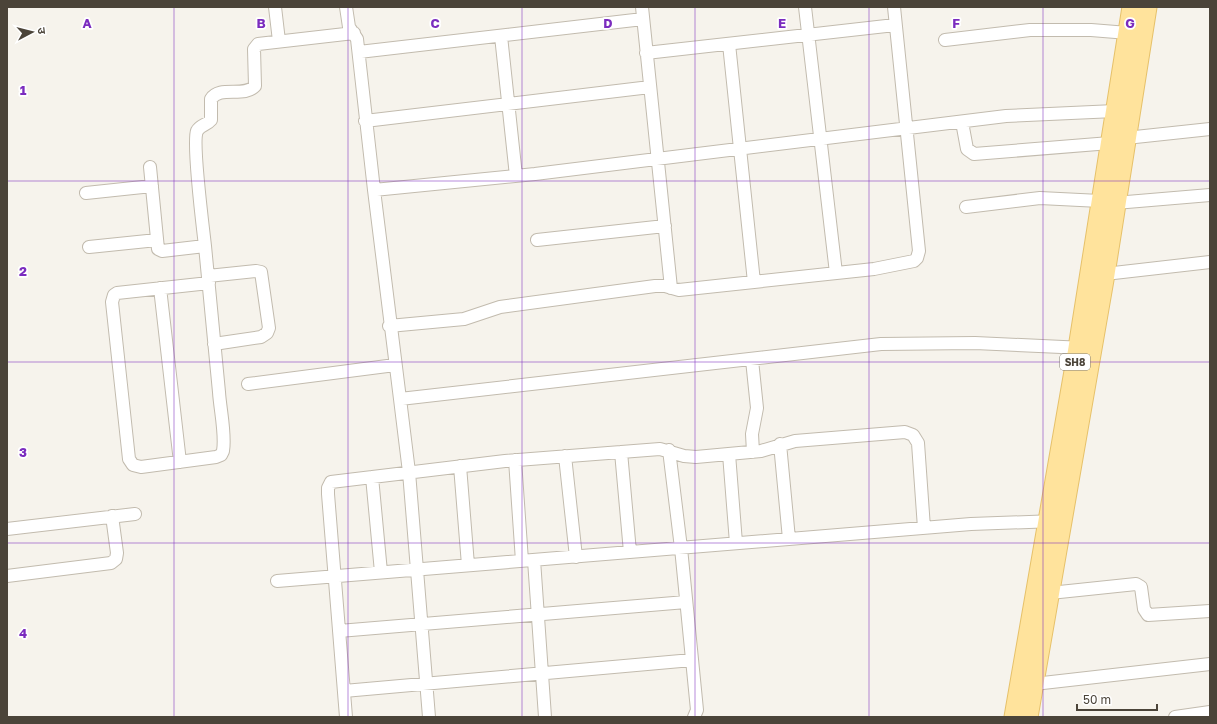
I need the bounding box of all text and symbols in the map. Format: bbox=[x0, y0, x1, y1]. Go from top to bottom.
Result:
north arrow bbox=[12, 12, 52, 52]
text: A bbox=[82, 15, 92, 31]
text: B bbox=[256, 15, 266, 31]
text: C bbox=[430, 15, 440, 31]
text: D bbox=[603, 15, 613, 31]
text: E bbox=[778, 15, 786, 31]
text: F bbox=[952, 15, 960, 31]
text: G bbox=[1125, 15, 1135, 31]
text: उ bbox=[36, 27, 49, 35]
text: 1 bbox=[20, 82, 27, 98]
text: 2 bbox=[19, 263, 27, 279]
road number: SH8 bbox=[1060, 354, 1090, 370]
text: 3 bbox=[19, 444, 27, 460]
text: 4 bbox=[19, 625, 27, 641]
scale bar bbox=[1077, 686, 1157, 712]
text: 50 m bbox=[1083, 692, 1111, 707]

